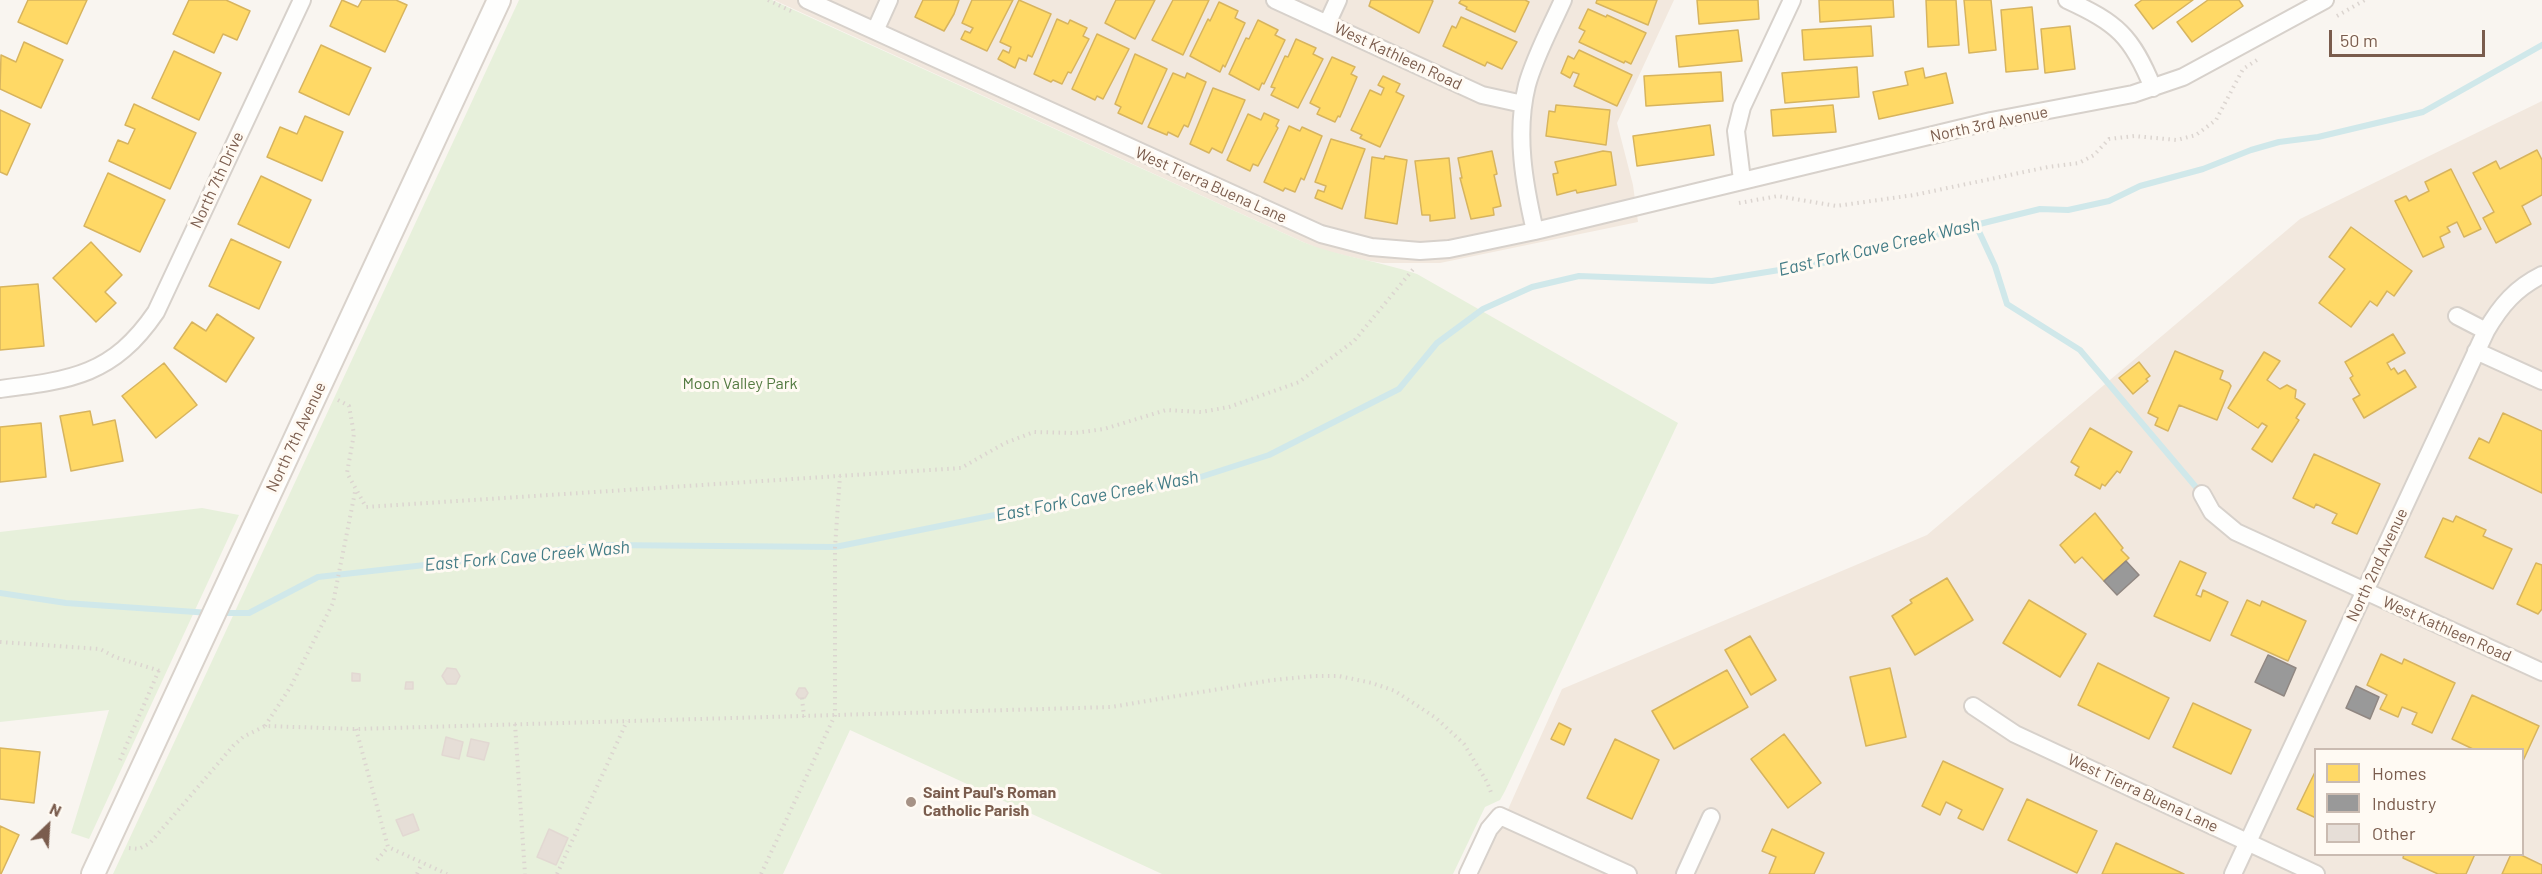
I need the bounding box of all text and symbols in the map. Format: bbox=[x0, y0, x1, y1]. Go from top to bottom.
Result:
street label: West Kathleen Road bbox=[1331, 18, 1465, 94]
scale bar bbox=[2332, 18, 2488, 56]
text: 50 m bbox=[2340, 29, 2378, 51]
street label: North 3rd Avenue bbox=[1928, 102, 2050, 146]
street label: North 7th Drive bbox=[186, 129, 248, 231]
street label: West Tierra Buena Lane bbox=[1132, 143, 1290, 227]
water label: East Fork Cave Creek Wash bbox=[1776, 213, 1982, 281]
park label: Moon Valley Park bbox=[682, 374, 798, 394]
street label: North 7th Avenue bbox=[262, 379, 330, 495]
water label: East Fork Cave Creek Wash bbox=[994, 466, 1200, 526]
street label: North 2nd Avenue bbox=[2342, 505, 2412, 625]
water label: East Fork Cave Creek Wash bbox=[423, 536, 631, 576]
street label: West Kathleen Road bbox=[2380, 592, 2514, 666]
legend bbox=[2314, 748, 2524, 856]
street label: West Tierra Buena Lane bbox=[2065, 750, 2221, 836]
text: Homes bbox=[2372, 762, 2426, 784]
place label: Saint Paul's Roman Catholic Parish bbox=[923, 783, 1056, 821]
text: Industry bbox=[2372, 792, 2436, 814]
marker: Saint Paul's Roman Catholic Parish bbox=[904, 795, 918, 809]
north arrow bbox=[18, 796, 78, 856]
text: N bbox=[47, 798, 65, 820]
text: Other bbox=[2372, 822, 2415, 844]

